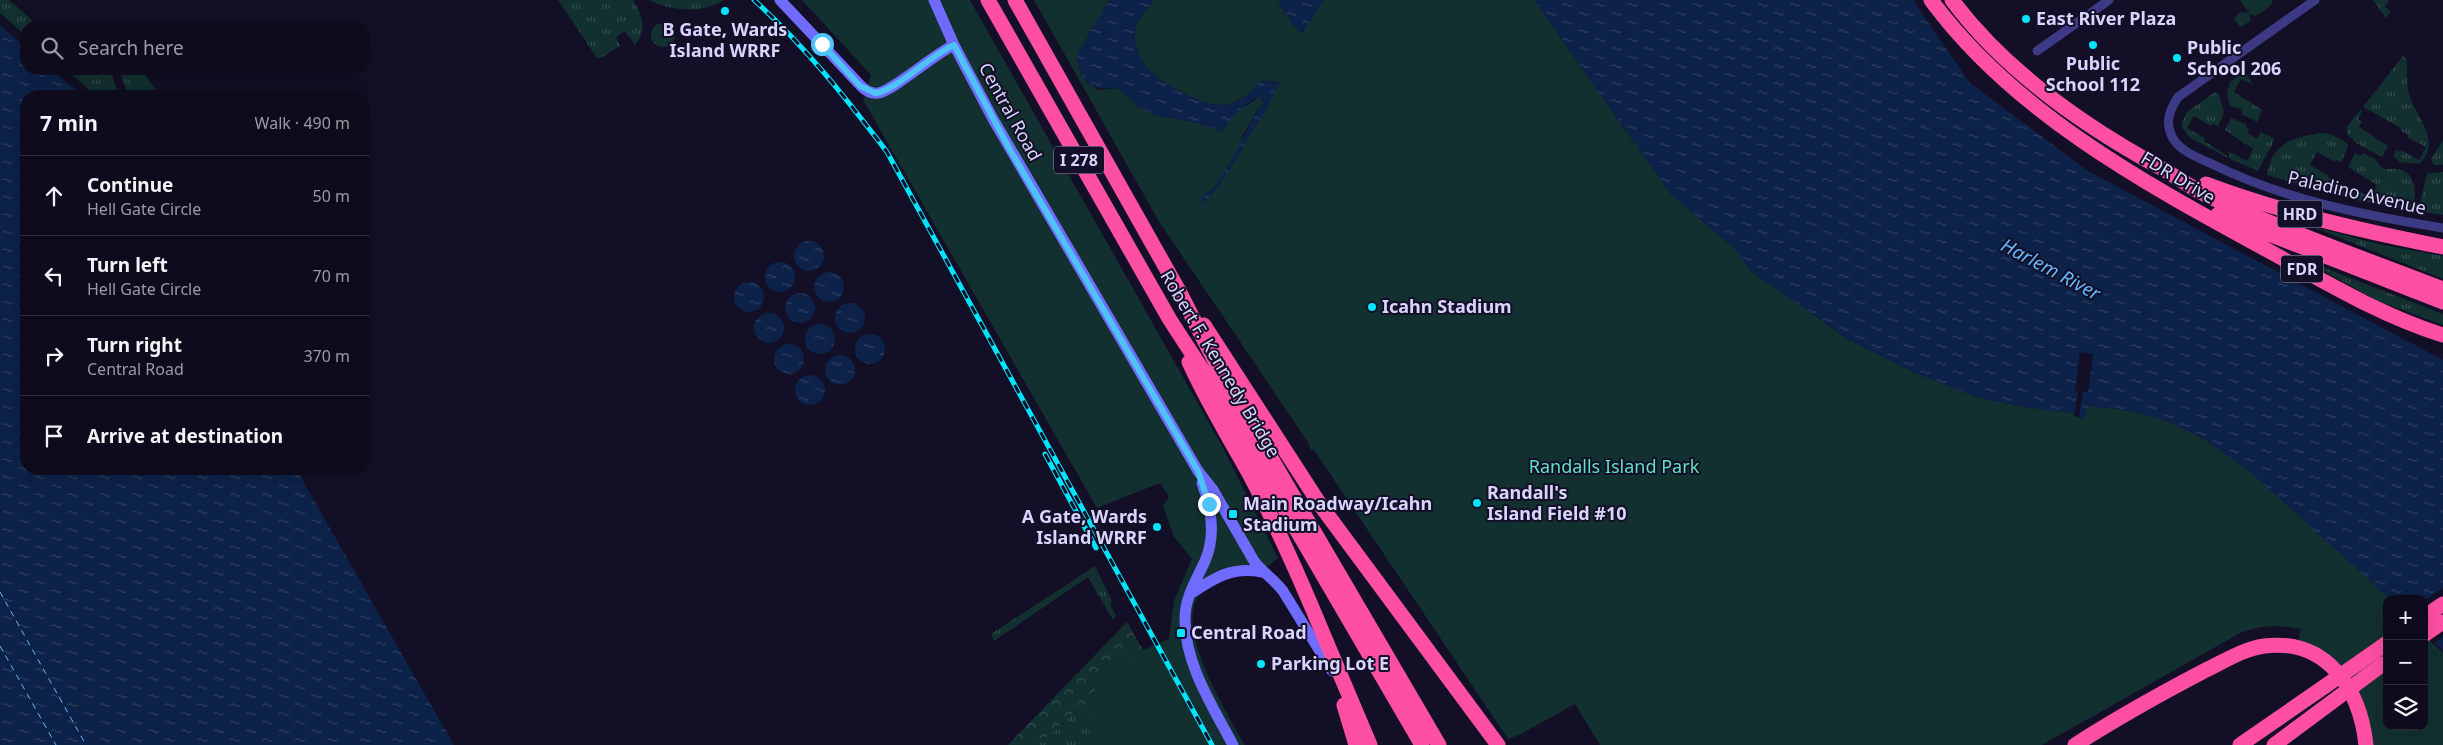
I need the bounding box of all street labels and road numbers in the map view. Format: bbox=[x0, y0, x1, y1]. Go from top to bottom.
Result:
street label: Central Road bbox=[974, 58, 1048, 165]
road number: I 278 bbox=[1054, 146, 1104, 174]
street label: FDR Drive bbox=[2137, 146, 2220, 209]
street label: Paladino Avenue bbox=[2286, 164, 2429, 220]
road number: HRD bbox=[2278, 200, 2322, 228]
road number: FDR bbox=[2281, 255, 2323, 282]
street label: Robert F. Kennedy Bridge bbox=[1155, 265, 1286, 462]

